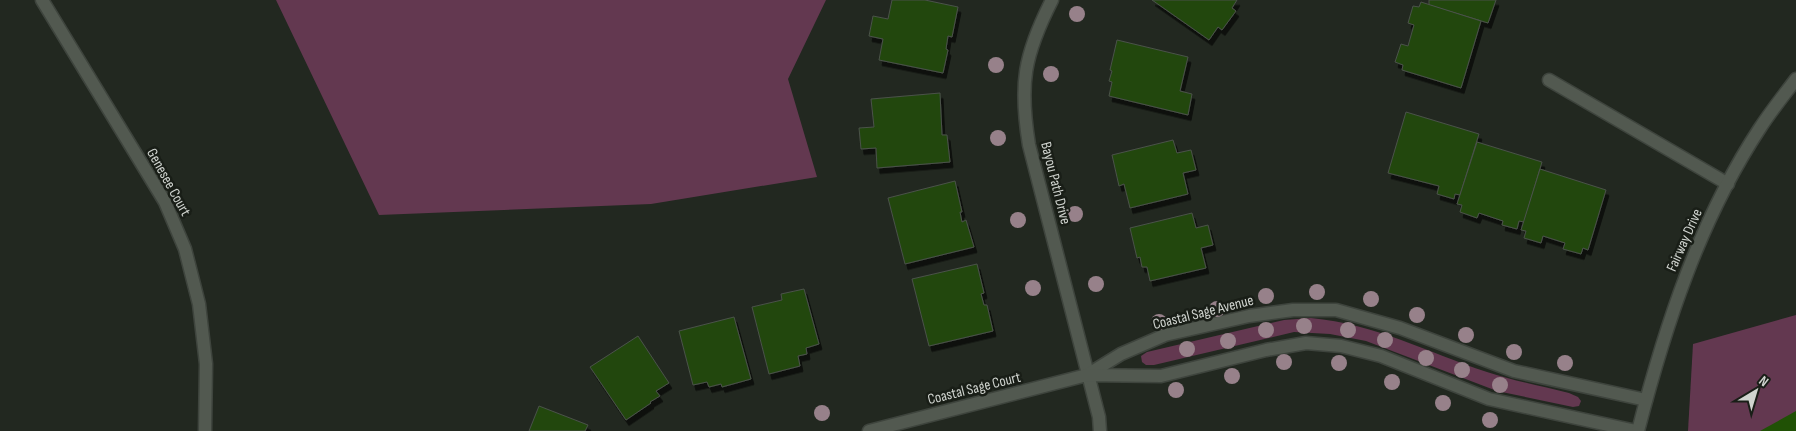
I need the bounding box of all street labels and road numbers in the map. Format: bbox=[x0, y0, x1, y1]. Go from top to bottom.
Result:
street label: Bayou Path Drive bbox=[1036, 140, 1075, 226]
street label: Genesee Court bbox=[142, 145, 195, 220]
street label: Fairway Drive bbox=[1662, 206, 1707, 275]
street label: Coastal Sage Avenue bbox=[1151, 291, 1255, 334]
street label: Coastal Sage Court bbox=[926, 368, 1023, 409]

